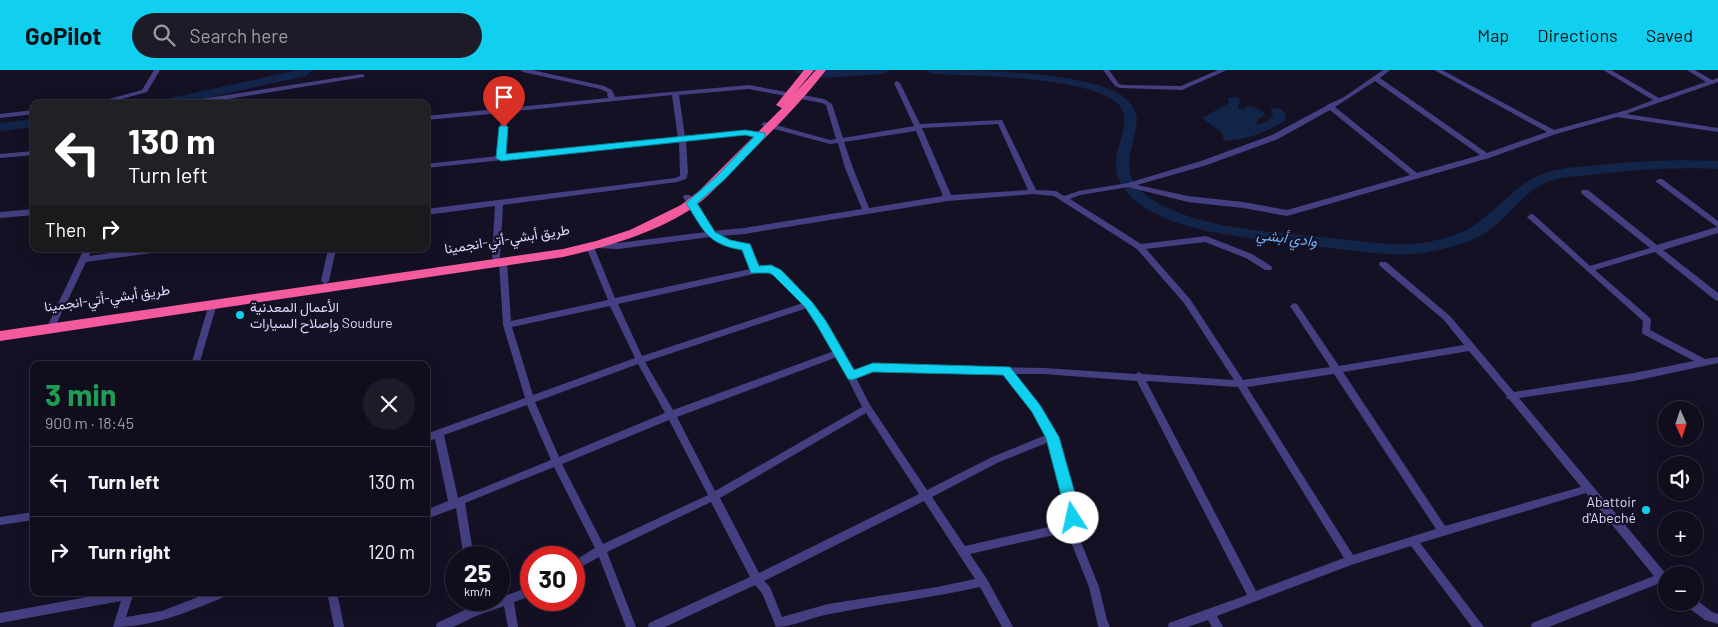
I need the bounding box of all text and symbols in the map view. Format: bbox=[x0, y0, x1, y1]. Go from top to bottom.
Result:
search box bbox=[132, 13, 482, 58]
text: GoPilot bbox=[25, 21, 102, 50]
icon: search bbox=[150, 21, 178, 49]
text: Search here bbox=[190, 24, 288, 47]
text: Map bbox=[1477, 24, 1509, 46]
text: Directions bbox=[1537, 24, 1618, 46]
text: Saved bbox=[1646, 24, 1693, 46]
pin bbox=[483, 76, 525, 127]
icon: arrive bbox=[490, 83, 518, 111]
text: 130 m bbox=[128, 119, 215, 161]
icon: left bbox=[45, 120, 110, 185]
text: Turn left bbox=[128, 161, 208, 187]
icon: right bbox=[96, 215, 124, 243]
text: Then bbox=[45, 218, 86, 241]
street label: طريق أبشي-أتي-انجمينا bbox=[443, 220, 571, 261]
water label: وادي أبشي bbox=[1255, 224, 1319, 254]
street label: طريق أبشي-أتي-انجمينا bbox=[43, 280, 171, 319]
place label: الأعمال المعدنية وإصلاح السيارات Soudure bbox=[250, 298, 393, 334]
marker: الأعمال المعدنية وإصلاح السيارات Soudure bbox=[234, 309, 246, 321]
text: 3 min bbox=[45, 376, 116, 412]
button: close bbox=[363, 378, 415, 430]
north arrow bbox=[1658, 401, 1702, 446]
map controls bbox=[1658, 401, 1703, 611]
text: 900 m · 18:45 bbox=[45, 413, 134, 432]
button: sound bbox=[1658, 456, 1703, 501]
icon: left bbox=[45, 468, 73, 496]
text: Turn left bbox=[88, 470, 159, 493]
text: 130 m bbox=[368, 470, 415, 493]
position arrow bbox=[1046, 491, 1098, 543]
place label: Abattoir d'Abeché bbox=[1582, 493, 1636, 526]
marker: Abattoir d'Abeché bbox=[1640, 504, 1652, 516]
button: + bbox=[1658, 511, 1703, 556]
icon: right bbox=[45, 538, 73, 566]
text: Turn right bbox=[88, 540, 170, 563]
text: 120 m bbox=[368, 540, 415, 563]
speed limit sign: 30 bbox=[520, 546, 585, 611]
text: 25 bbox=[464, 557, 491, 587]
button: − bbox=[1658, 566, 1703, 611]
text: km/h bbox=[464, 584, 491, 598]

